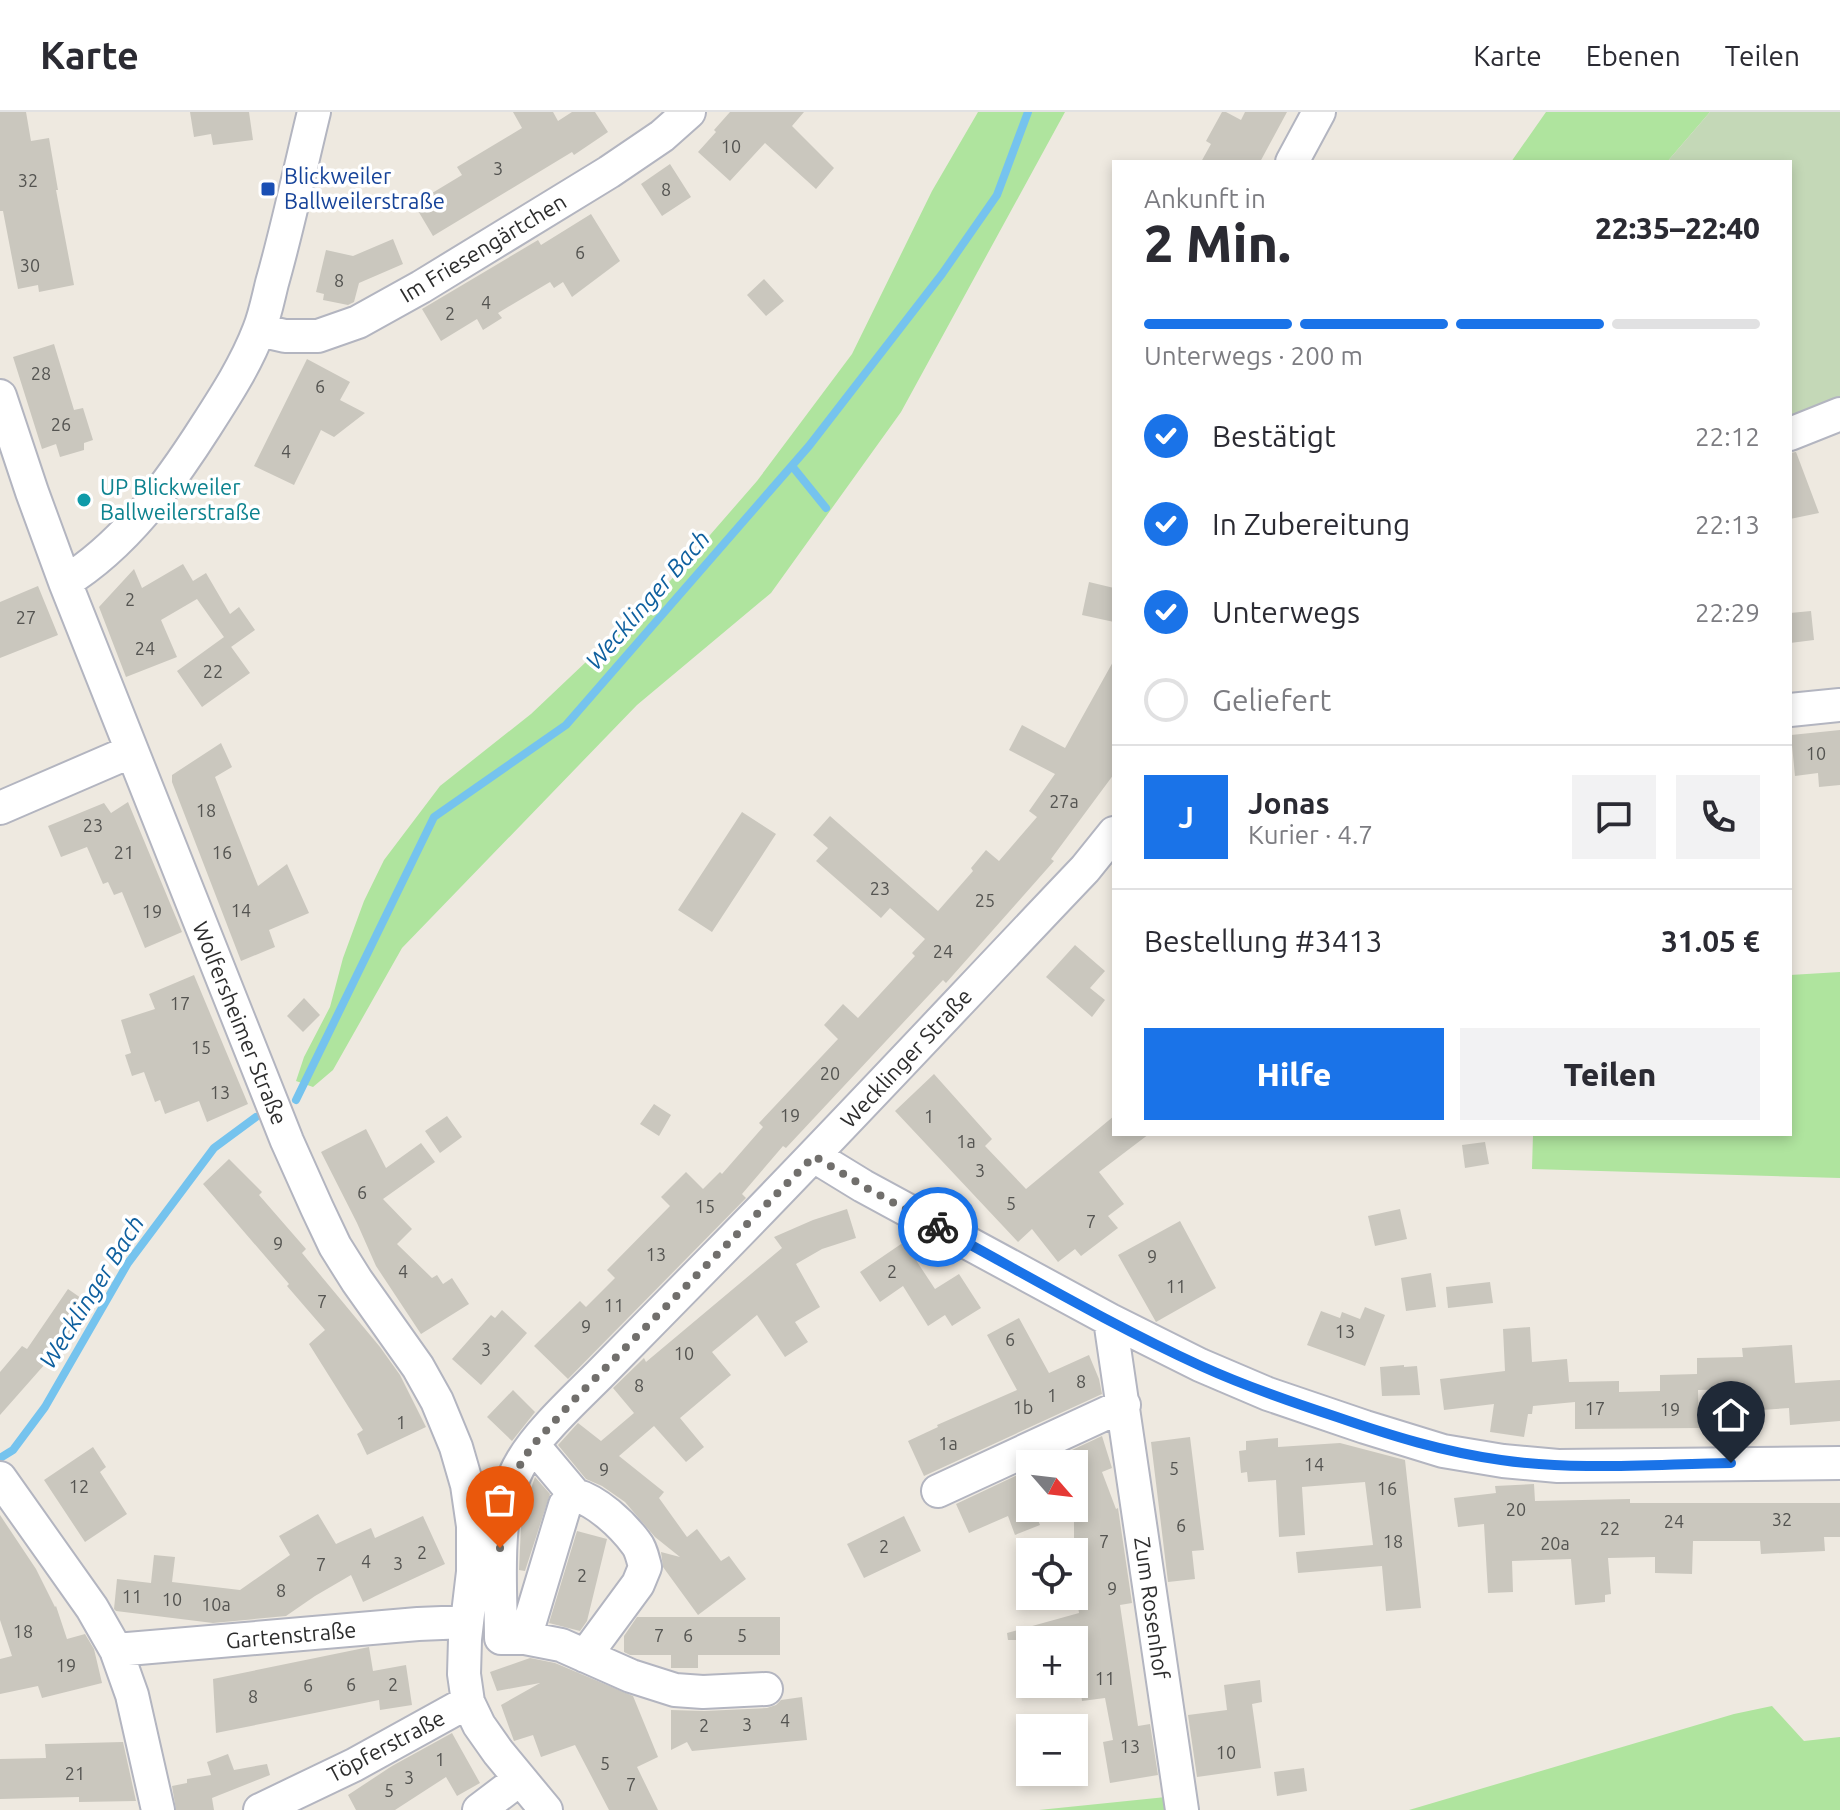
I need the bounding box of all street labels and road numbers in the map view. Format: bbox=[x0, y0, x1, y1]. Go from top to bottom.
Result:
street label: Im Friesengärtchen bbox=[395, 188, 570, 307]
street label: Wolfersheimer Straße bbox=[188, 918, 293, 1128]
street label: Wecklinger Straße bbox=[835, 983, 976, 1132]
street label: Zum Rosenhof bbox=[1130, 1535, 1175, 1681]
street label: Gartenstraße bbox=[225, 1616, 357, 1653]
street label: Töpferstraße bbox=[323, 1704, 449, 1787]

